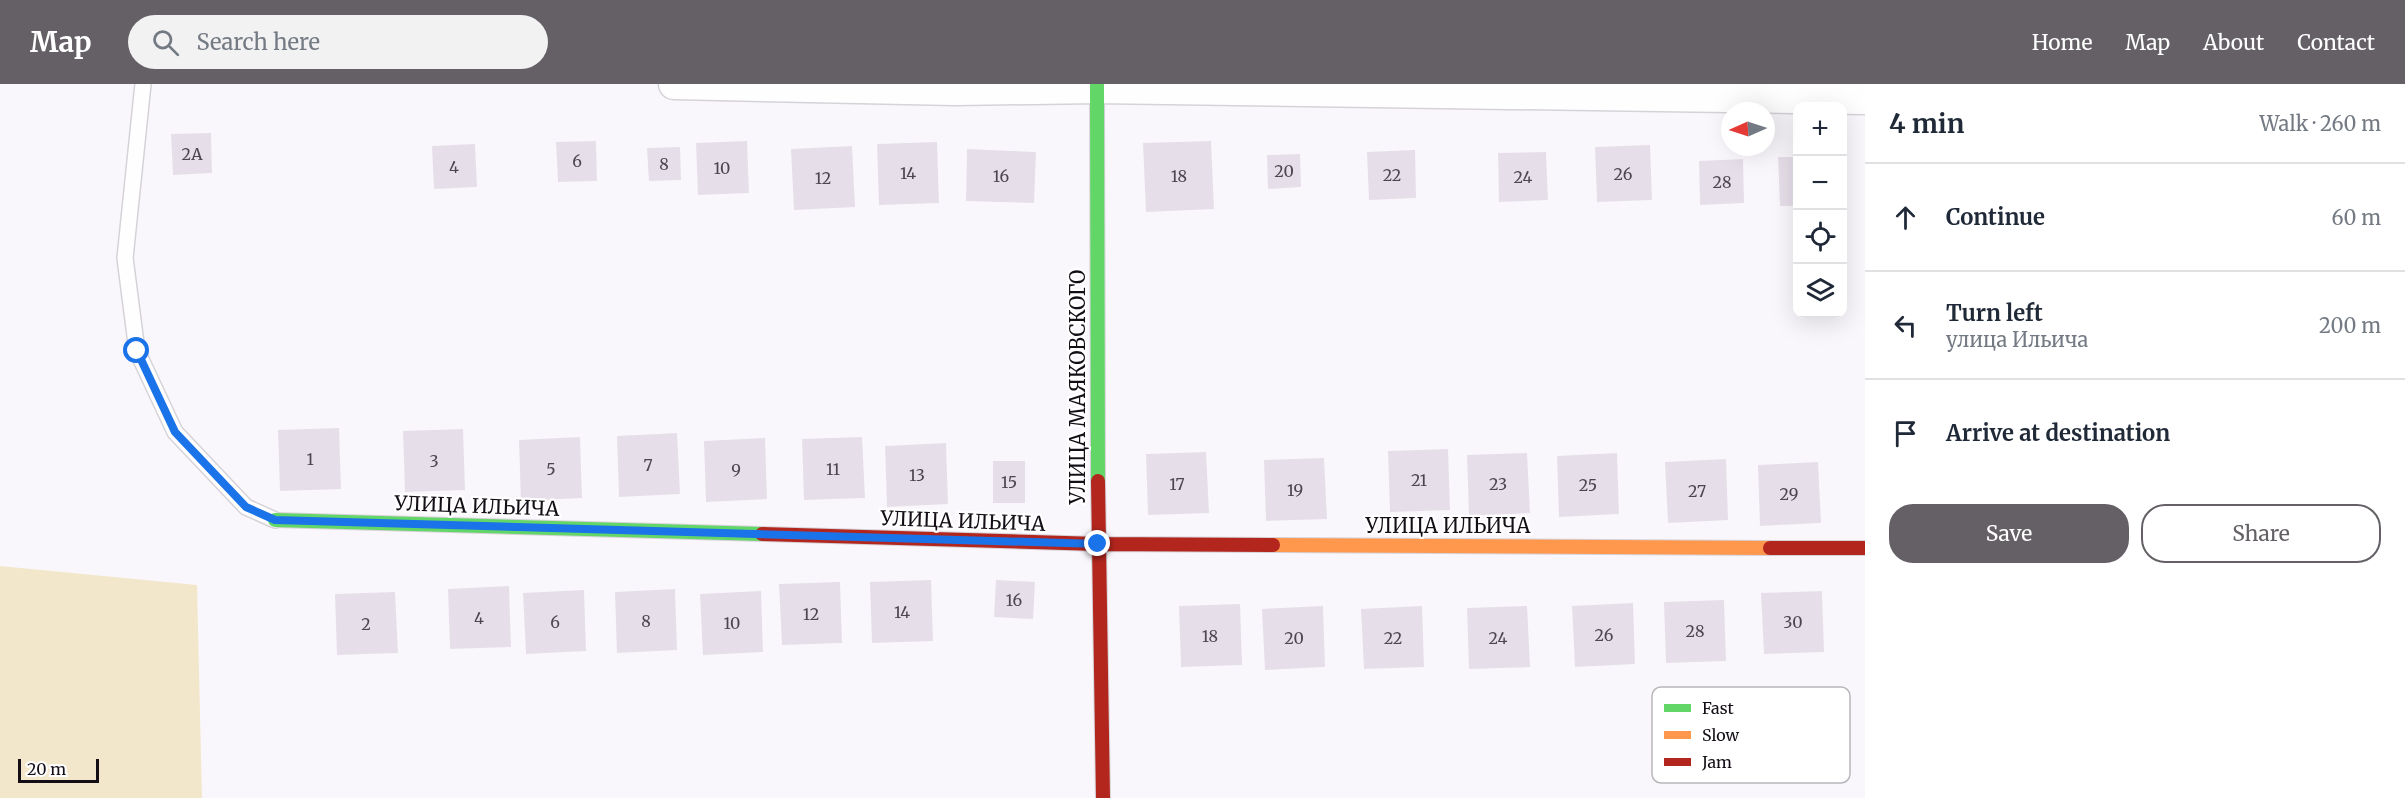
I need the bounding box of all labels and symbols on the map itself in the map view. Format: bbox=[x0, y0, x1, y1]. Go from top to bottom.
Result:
north arrow bbox=[1721, 102, 1775, 156]
house number: 2А bbox=[182, 144, 203, 164]
house number: 6 bbox=[572, 151, 582, 171]
house number: 8 bbox=[659, 154, 669, 174]
house number: 4 bbox=[449, 157, 459, 177]
house number: 10 bbox=[714, 158, 730, 178]
house number: 20 bbox=[1274, 161, 1294, 181]
house number: 14 bbox=[900, 163, 916, 183]
house number: 26 bbox=[1614, 164, 1633, 184]
house number: 22 bbox=[1383, 165, 1401, 185]
house number: 16 bbox=[993, 166, 1009, 186]
house number: 18 bbox=[1171, 166, 1187, 186]
house number: 24 bbox=[1514, 167, 1533, 187]
house number: 12 bbox=[815, 168, 831, 188]
house number: 28 bbox=[1713, 172, 1731, 192]
street label: УЛИЦА МАЯКОВСКОГО bbox=[1065, 269, 1090, 506]
route start bbox=[123, 337, 149, 363]
house number: 1 bbox=[306, 449, 314, 469]
house number: 3 bbox=[429, 451, 439, 471]
house number: 7 bbox=[643, 455, 653, 475]
house number: 5 bbox=[546, 459, 556, 479]
house number: 11 bbox=[826, 459, 840, 479]
house number: 9 bbox=[731, 460, 741, 480]
house number: 13 bbox=[909, 465, 925, 485]
house number: 21 bbox=[1411, 470, 1427, 490]
house number: 15 bbox=[1001, 472, 1017, 492]
house number: 17 bbox=[1169, 474, 1185, 494]
house number: 23 bbox=[1489, 474, 1507, 494]
house number: 25 bbox=[1579, 475, 1597, 495]
house number: 19 bbox=[1287, 480, 1303, 500]
house number: 27 bbox=[1688, 481, 1706, 501]
house number: 29 bbox=[1780, 484, 1798, 504]
street label: УЛИЦА ИЛЬИЧА bbox=[393, 490, 561, 521]
street label: УЛИЦА ИЛЬИЧА bbox=[879, 505, 1047, 536]
street label: УЛИЦА ИЛЬИЧА bbox=[1365, 513, 1531, 538]
route end bbox=[1084, 530, 1110, 556]
house number: 16 bbox=[1006, 590, 1022, 610]
house number: 14 bbox=[894, 602, 910, 622]
house number: 12 bbox=[803, 604, 819, 624]
house number: 4 bbox=[474, 608, 484, 628]
house number: 8 bbox=[641, 611, 651, 631]
house number: 6 bbox=[550, 612, 560, 632]
house number: 30 bbox=[1783, 612, 1803, 632]
house number: 10 bbox=[724, 613, 740, 633]
house number: 2 bbox=[361, 614, 371, 634]
house number: 28 bbox=[1686, 621, 1704, 641]
house number: 26 bbox=[1595, 625, 1614, 645]
house number: 18 bbox=[1202, 626, 1218, 646]
house number: 20 bbox=[1284, 628, 1304, 648]
house number: 22 bbox=[1384, 628, 1402, 648]
house number: 24 bbox=[1489, 628, 1508, 648]
legend bbox=[1652, 687, 1850, 783]
text: Fast bbox=[1702, 698, 1735, 718]
text: Slow bbox=[1702, 725, 1740, 745]
text: Jam bbox=[1701, 752, 1732, 772]
scale bar bbox=[18, 756, 99, 784]

